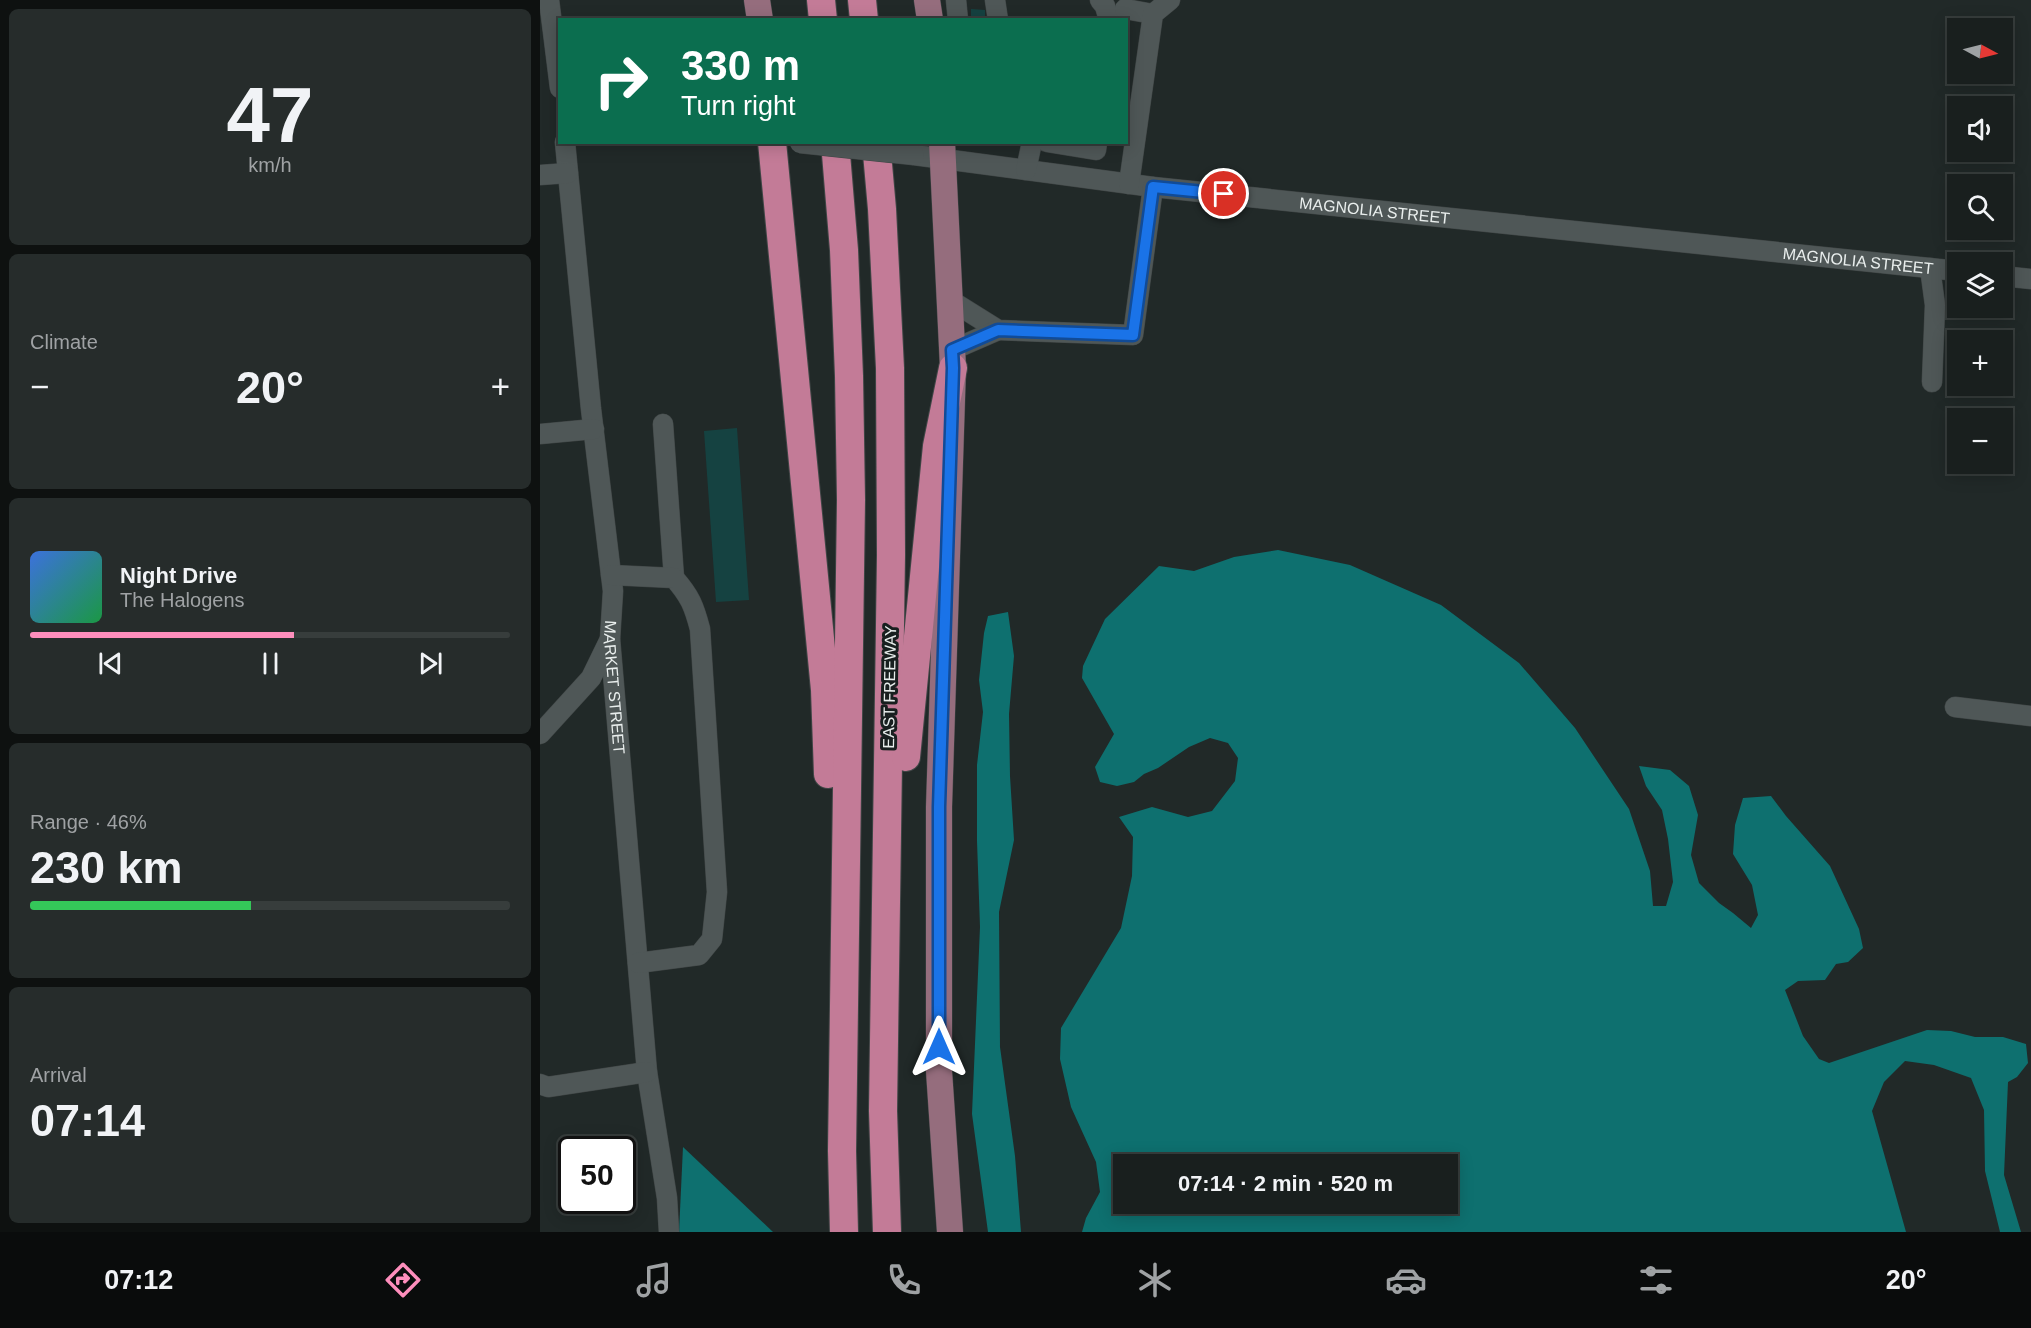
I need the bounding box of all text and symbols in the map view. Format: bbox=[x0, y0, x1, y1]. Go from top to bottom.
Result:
north arrow bbox=[1947, 18, 2013, 84]
map controls bbox=[1947, 18, 2013, 474]
icon: right bbox=[582, 42, 660, 120]
text: 330 m bbox=[681, 42, 800, 89]
text: 47 bbox=[227, 71, 313, 159]
text: Turn right bbox=[681, 91, 796, 121]
button: sound bbox=[1947, 96, 2013, 162]
text: km/h bbox=[248, 154, 292, 176]
pin bbox=[1198, 168, 1249, 219]
button: search bbox=[1947, 174, 2013, 240]
icon: arrive bbox=[1207, 177, 1240, 210]
street label: MAGNOLIA STREET bbox=[1299, 194, 1451, 227]
street label: MAGNOLIA STREET bbox=[1782, 245, 1934, 277]
button: layers bbox=[1947, 252, 2013, 318]
button: + bbox=[1947, 330, 2013, 396]
text: Climate bbox=[30, 331, 98, 353]
text: 20° bbox=[236, 362, 304, 413]
text: − bbox=[30, 368, 49, 405]
text: + bbox=[491, 368, 510, 405]
button: − bbox=[1947, 408, 2013, 474]
text: Night Drive bbox=[120, 563, 237, 588]
text: The Halogens bbox=[120, 589, 245, 611]
street label: MARKET STREET bbox=[601, 620, 628, 755]
street label: EAST FREEWAY bbox=[880, 625, 899, 749]
icon: previous bbox=[94, 647, 127, 680]
icon: pause bbox=[254, 647, 287, 680]
icon: next bbox=[414, 647, 447, 680]
text: Range · 46% bbox=[30, 811, 147, 833]
text: 230 km bbox=[30, 842, 183, 893]
position arrow bbox=[907, 1015, 971, 1079]
text: Arrival bbox=[30, 1064, 87, 1086]
text: 07:14 bbox=[30, 1095, 145, 1146]
speed limit sign: 50 bbox=[558, 1136, 636, 1214]
text: 07:14 · 2 min · 520 m bbox=[1178, 1171, 1393, 1196]
icon: directions bbox=[382, 1259, 424, 1301]
icon: music bbox=[633, 1259, 675, 1301]
icon: phone bbox=[883, 1259, 925, 1301]
icon: climate bbox=[1134, 1259, 1176, 1301]
icon: car bbox=[1385, 1259, 1427, 1301]
icon: filters bbox=[1635, 1259, 1677, 1301]
text: 07:12 bbox=[104, 1265, 173, 1295]
text: 20° bbox=[1886, 1265, 1927, 1295]

